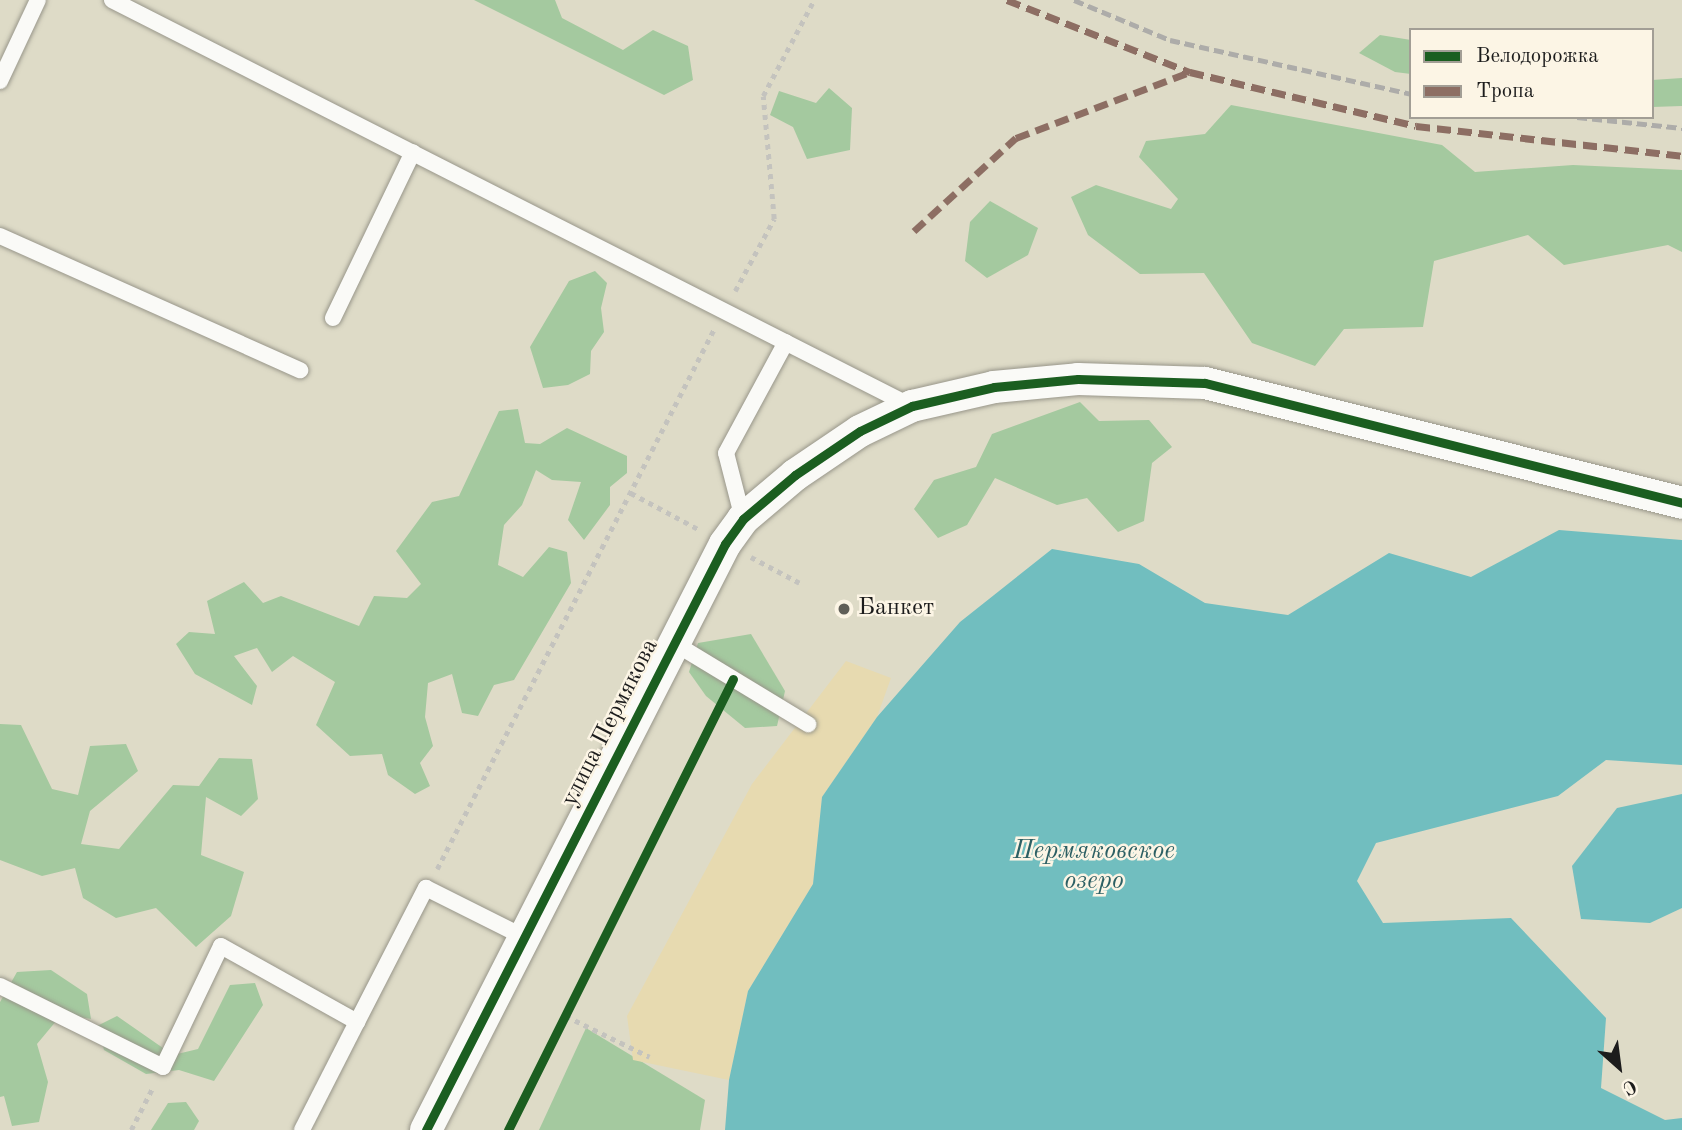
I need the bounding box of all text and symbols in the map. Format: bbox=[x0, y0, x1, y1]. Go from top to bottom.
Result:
legend bbox=[1409, 28, 1654, 119]
text: Велодорожка bbox=[1476, 46, 1599, 67]
text: Тропа bbox=[1476, 81, 1534, 102]
place label: Банкет bbox=[858, 595, 934, 623]
marker: Банкет bbox=[836, 601, 852, 617]
street label: улица Пермякова bbox=[556, 634, 666, 812]
water label: Пермяковское озеро bbox=[1013, 836, 1175, 898]
north arrow bbox=[1584, 1032, 1654, 1102]
text: С bbox=[1619, 1075, 1639, 1097]

